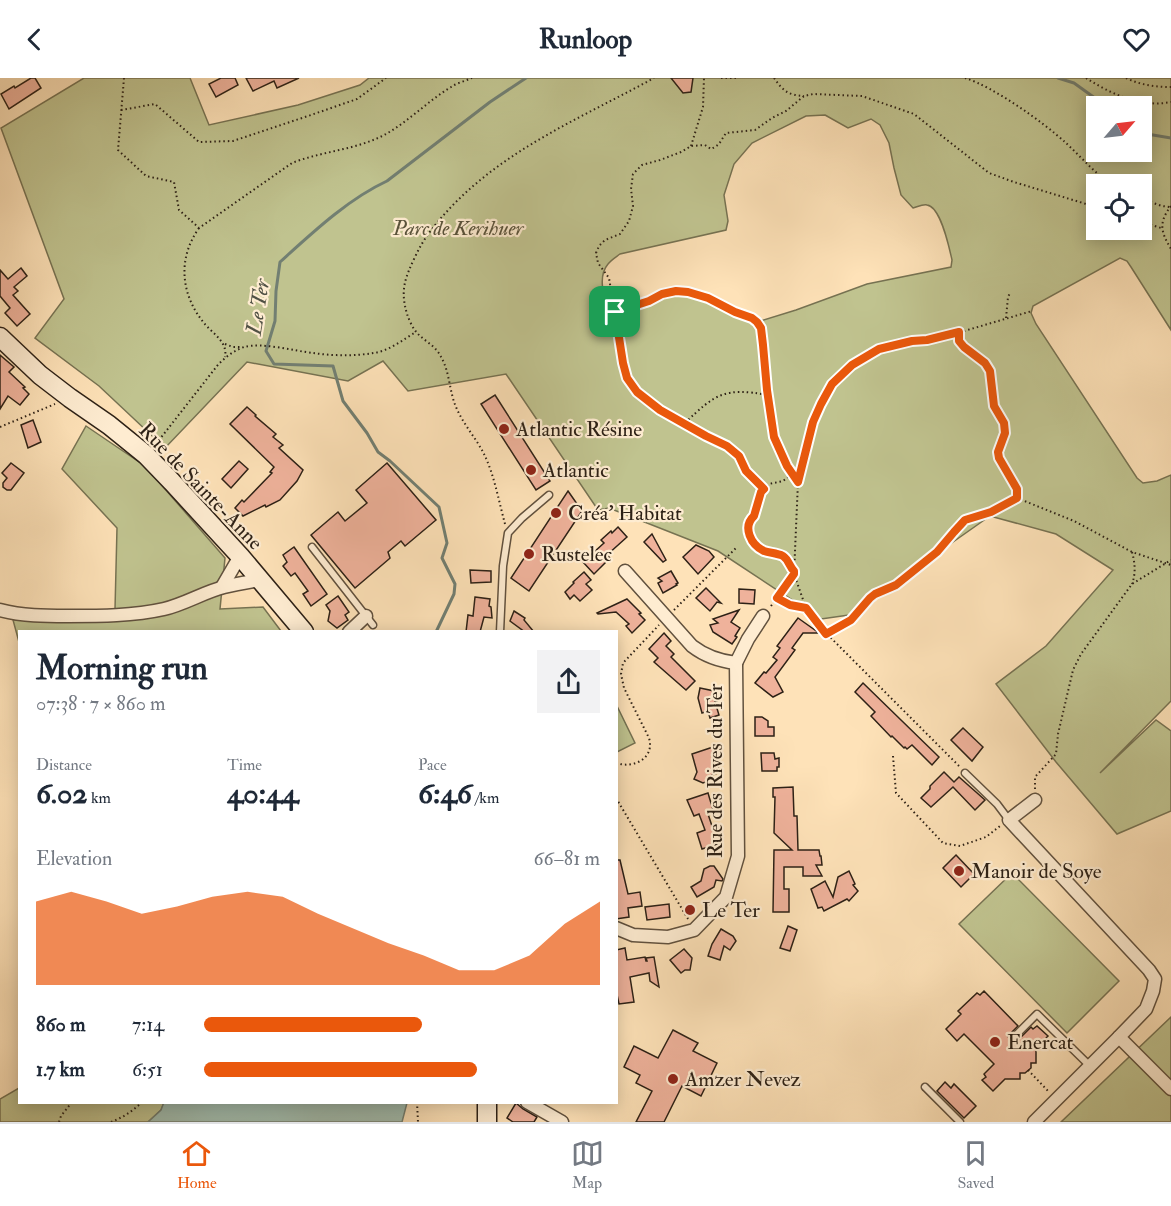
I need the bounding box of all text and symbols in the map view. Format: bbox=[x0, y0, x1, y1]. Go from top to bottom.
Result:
icon: back bbox=[18, 23, 51, 56]
text: Runloop bbox=[539, 23, 632, 56]
icon: heart bbox=[1120, 23, 1153, 56]
north arrow bbox=[1086, 96, 1152, 162]
map controls bbox=[1086, 96, 1152, 240]
button: locate bbox=[1086, 174, 1152, 240]
park label: Parc de Kerihuer bbox=[392, 215, 524, 242]
water label: Le Ter bbox=[240, 275, 277, 338]
pin bbox=[589, 286, 640, 337]
icon: arrive bbox=[598, 295, 631, 328]
place label: Atlantic Résine bbox=[515, 416, 642, 443]
street label: Rue de Sainte-Anne bbox=[133, 417, 269, 556]
marker: Atlantic Résine bbox=[497, 422, 511, 436]
place label: Atlantic bbox=[542, 457, 609, 484]
marker: Atlantic bbox=[524, 463, 538, 477]
place label: Créa' Habitat bbox=[568, 500, 682, 527]
marker: Créa' Habitat bbox=[549, 506, 563, 520]
place label: Rustelec bbox=[541, 541, 613, 568]
marker: Rustelec bbox=[522, 547, 536, 561]
text: Morning run bbox=[36, 648, 208, 689]
button: share bbox=[537, 650, 600, 713]
street label: Rue des Rives du Ter bbox=[702, 684, 729, 858]
text: 07:38 · 7 × 860 m bbox=[36, 691, 166, 716]
text: Distance bbox=[36, 755, 92, 775]
text: Time bbox=[227, 755, 262, 775]
text: Pace bbox=[418, 755, 447, 775]
text: 6.02 bbox=[36, 775, 88, 812]
text: 40:44 bbox=[227, 775, 298, 812]
text: 6:46 bbox=[418, 775, 472, 812]
text: km bbox=[88, 788, 111, 808]
text: /km bbox=[472, 788, 499, 808]
text: Elevation bbox=[36, 846, 112, 871]
text: 66–81 m bbox=[533, 846, 600, 871]
place label: Manoir de Soye bbox=[971, 858, 1102, 885]
marker: Manoir de Soye bbox=[952, 864, 966, 878]
place label: Le Ter bbox=[702, 897, 760, 924]
marker: Le Ter bbox=[683, 903, 697, 917]
text: 860 m bbox=[36, 1012, 85, 1037]
text: 7:14 bbox=[132, 1012, 164, 1037]
place label: Enercat bbox=[1007, 1029, 1074, 1056]
marker: Enercat bbox=[988, 1035, 1002, 1049]
text: 1.7 km bbox=[36, 1057, 85, 1082]
text: 6:51 bbox=[132, 1057, 163, 1082]
place label: Amzer Nevez bbox=[684, 1066, 801, 1093]
marker: Amzer Nevez bbox=[666, 1072, 680, 1086]
tab: Home bbox=[177, 1137, 217, 1193]
tab: Map bbox=[571, 1137, 604, 1193]
tab: Saved bbox=[957, 1137, 994, 1193]

